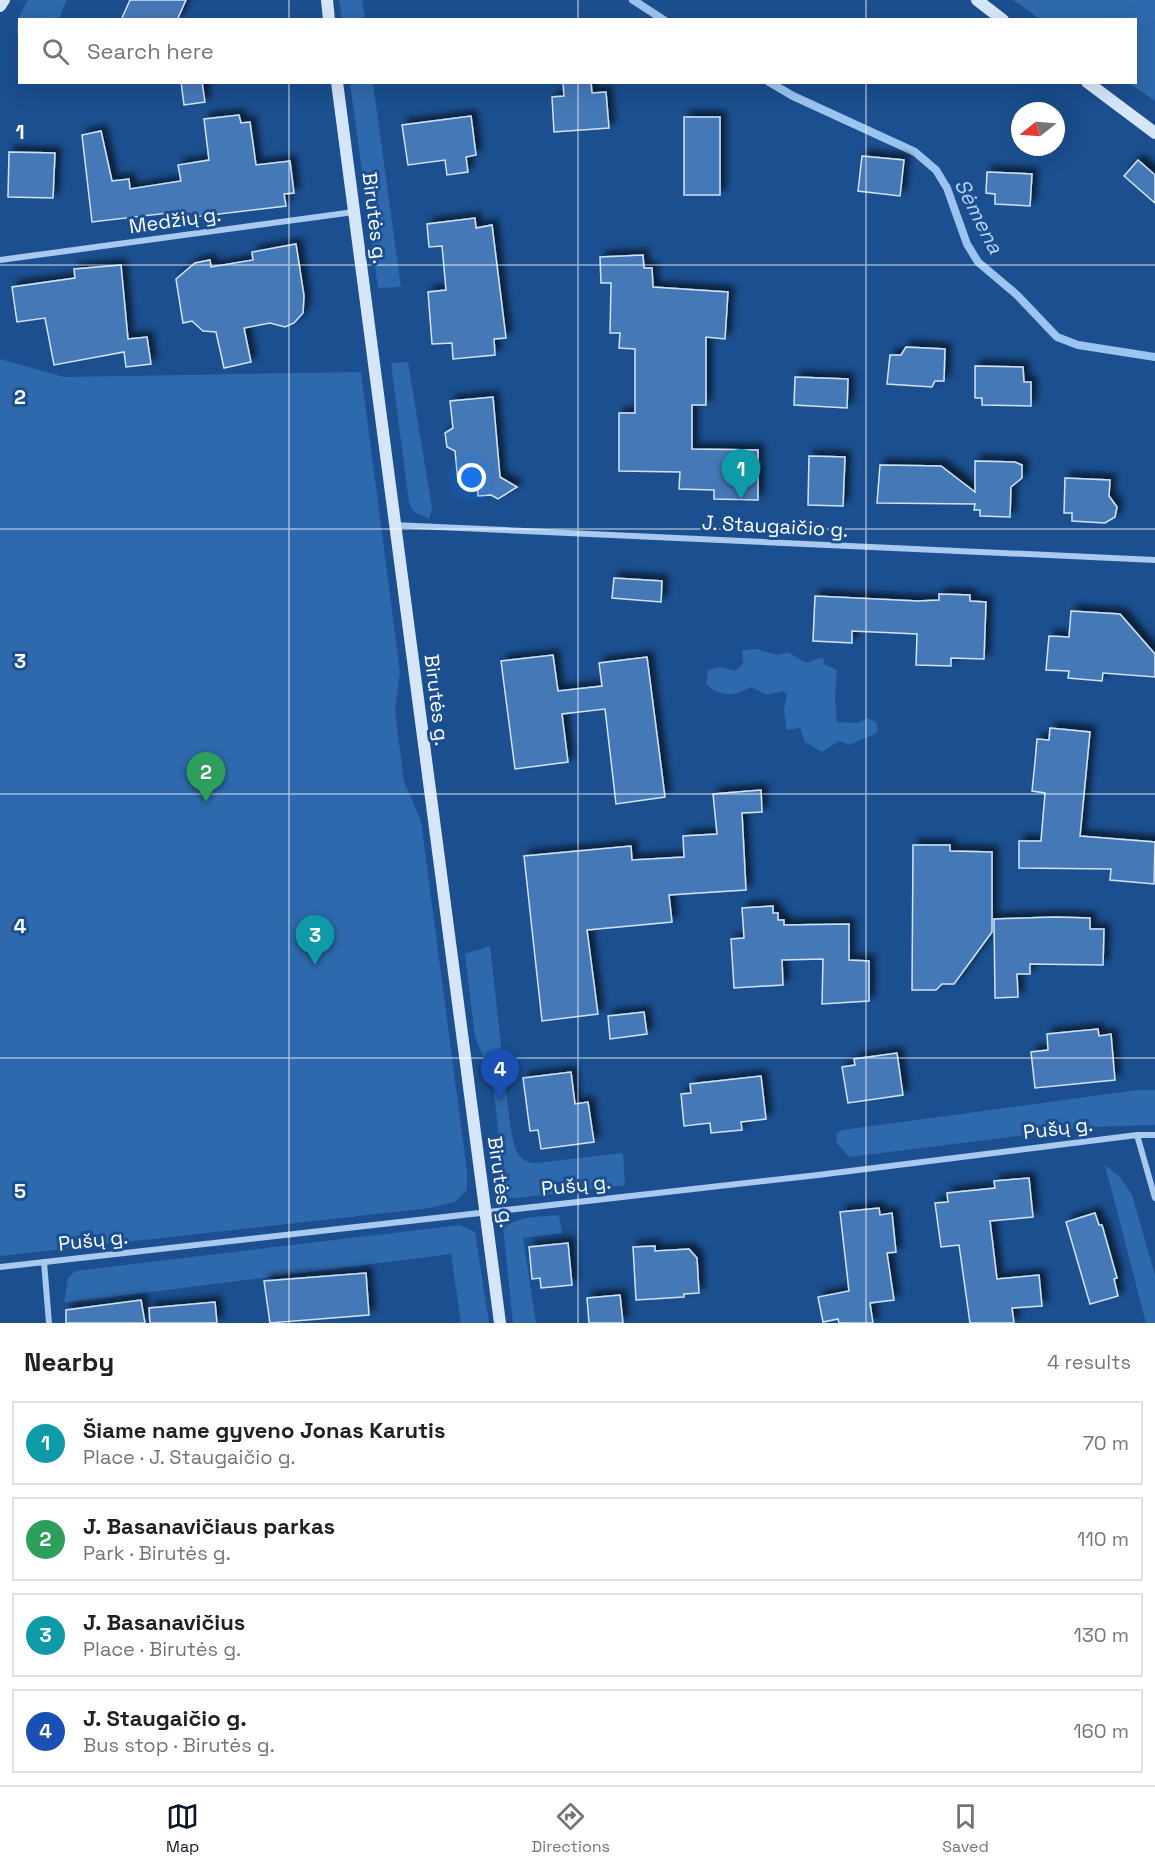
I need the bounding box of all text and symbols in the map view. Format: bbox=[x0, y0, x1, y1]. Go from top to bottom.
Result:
search box bbox=[18, 18, 1137, 84]
icon: search bbox=[39, 35, 72, 68]
text: Search here bbox=[87, 37, 214, 65]
north arrow bbox=[1011, 102, 1065, 156]
text: 1 bbox=[15, 119, 25, 145]
street label: Birutės g. bbox=[356, 171, 394, 265]
water label: Sėmena bbox=[949, 174, 1010, 259]
street label: Medžių g. bbox=[127, 201, 223, 239]
text: 2 bbox=[14, 384, 26, 410]
pin: 1 bbox=[722, 450, 760, 499]
your location bbox=[457, 463, 486, 492]
street label: J. Staugaičio g. bbox=[701, 509, 849, 543]
text: 3 bbox=[14, 648, 26, 674]
street label: Birutės g. bbox=[418, 653, 456, 747]
pin: 2 bbox=[186, 752, 226, 802]
text: 4 bbox=[14, 913, 27, 939]
pin: 3 bbox=[296, 916, 334, 965]
pin: 4 bbox=[480, 1050, 520, 1099]
street label: Pušų g. bbox=[1022, 1111, 1094, 1145]
street label: Birutės g. bbox=[482, 1135, 520, 1229]
street label: Pušų g. bbox=[540, 1168, 612, 1202]
text: 5 bbox=[14, 1178, 26, 1204]
street label: Pušų g. bbox=[57, 1223, 129, 1257]
text: Nearby bbox=[24, 1345, 114, 1379]
text: 4 results bbox=[1047, 1349, 1131, 1375]
text: Šiame name gyveno Jonas Karutis bbox=[83, 1416, 445, 1444]
text: 1 bbox=[41, 1430, 50, 1456]
text: 70 m bbox=[1083, 1430, 1129, 1456]
text: Place · J. Staugaičio g. bbox=[83, 1444, 296, 1470]
text: J. Basanavičiaus parkas bbox=[83, 1512, 335, 1540]
text: 2 bbox=[40, 1526, 51, 1552]
text: 110 m bbox=[1077, 1526, 1129, 1552]
text: Park · Birutės g. bbox=[83, 1540, 231, 1566]
text: J. Basanavičius bbox=[83, 1608, 245, 1636]
text: 3 bbox=[39, 1622, 52, 1648]
text: 130 m bbox=[1073, 1622, 1129, 1648]
text: Place · Birutės g. bbox=[83, 1636, 241, 1662]
text: J. Staugaičio g. bbox=[83, 1704, 247, 1732]
text: 4 bbox=[39, 1718, 52, 1744]
text: 160 m bbox=[1073, 1718, 1129, 1744]
text: Bus stop · Birutės g. bbox=[83, 1732, 275, 1758]
tab: Map bbox=[166, 1800, 199, 1857]
tab: Directions bbox=[532, 1800, 610, 1857]
tab: Saved bbox=[942, 1800, 989, 1857]

